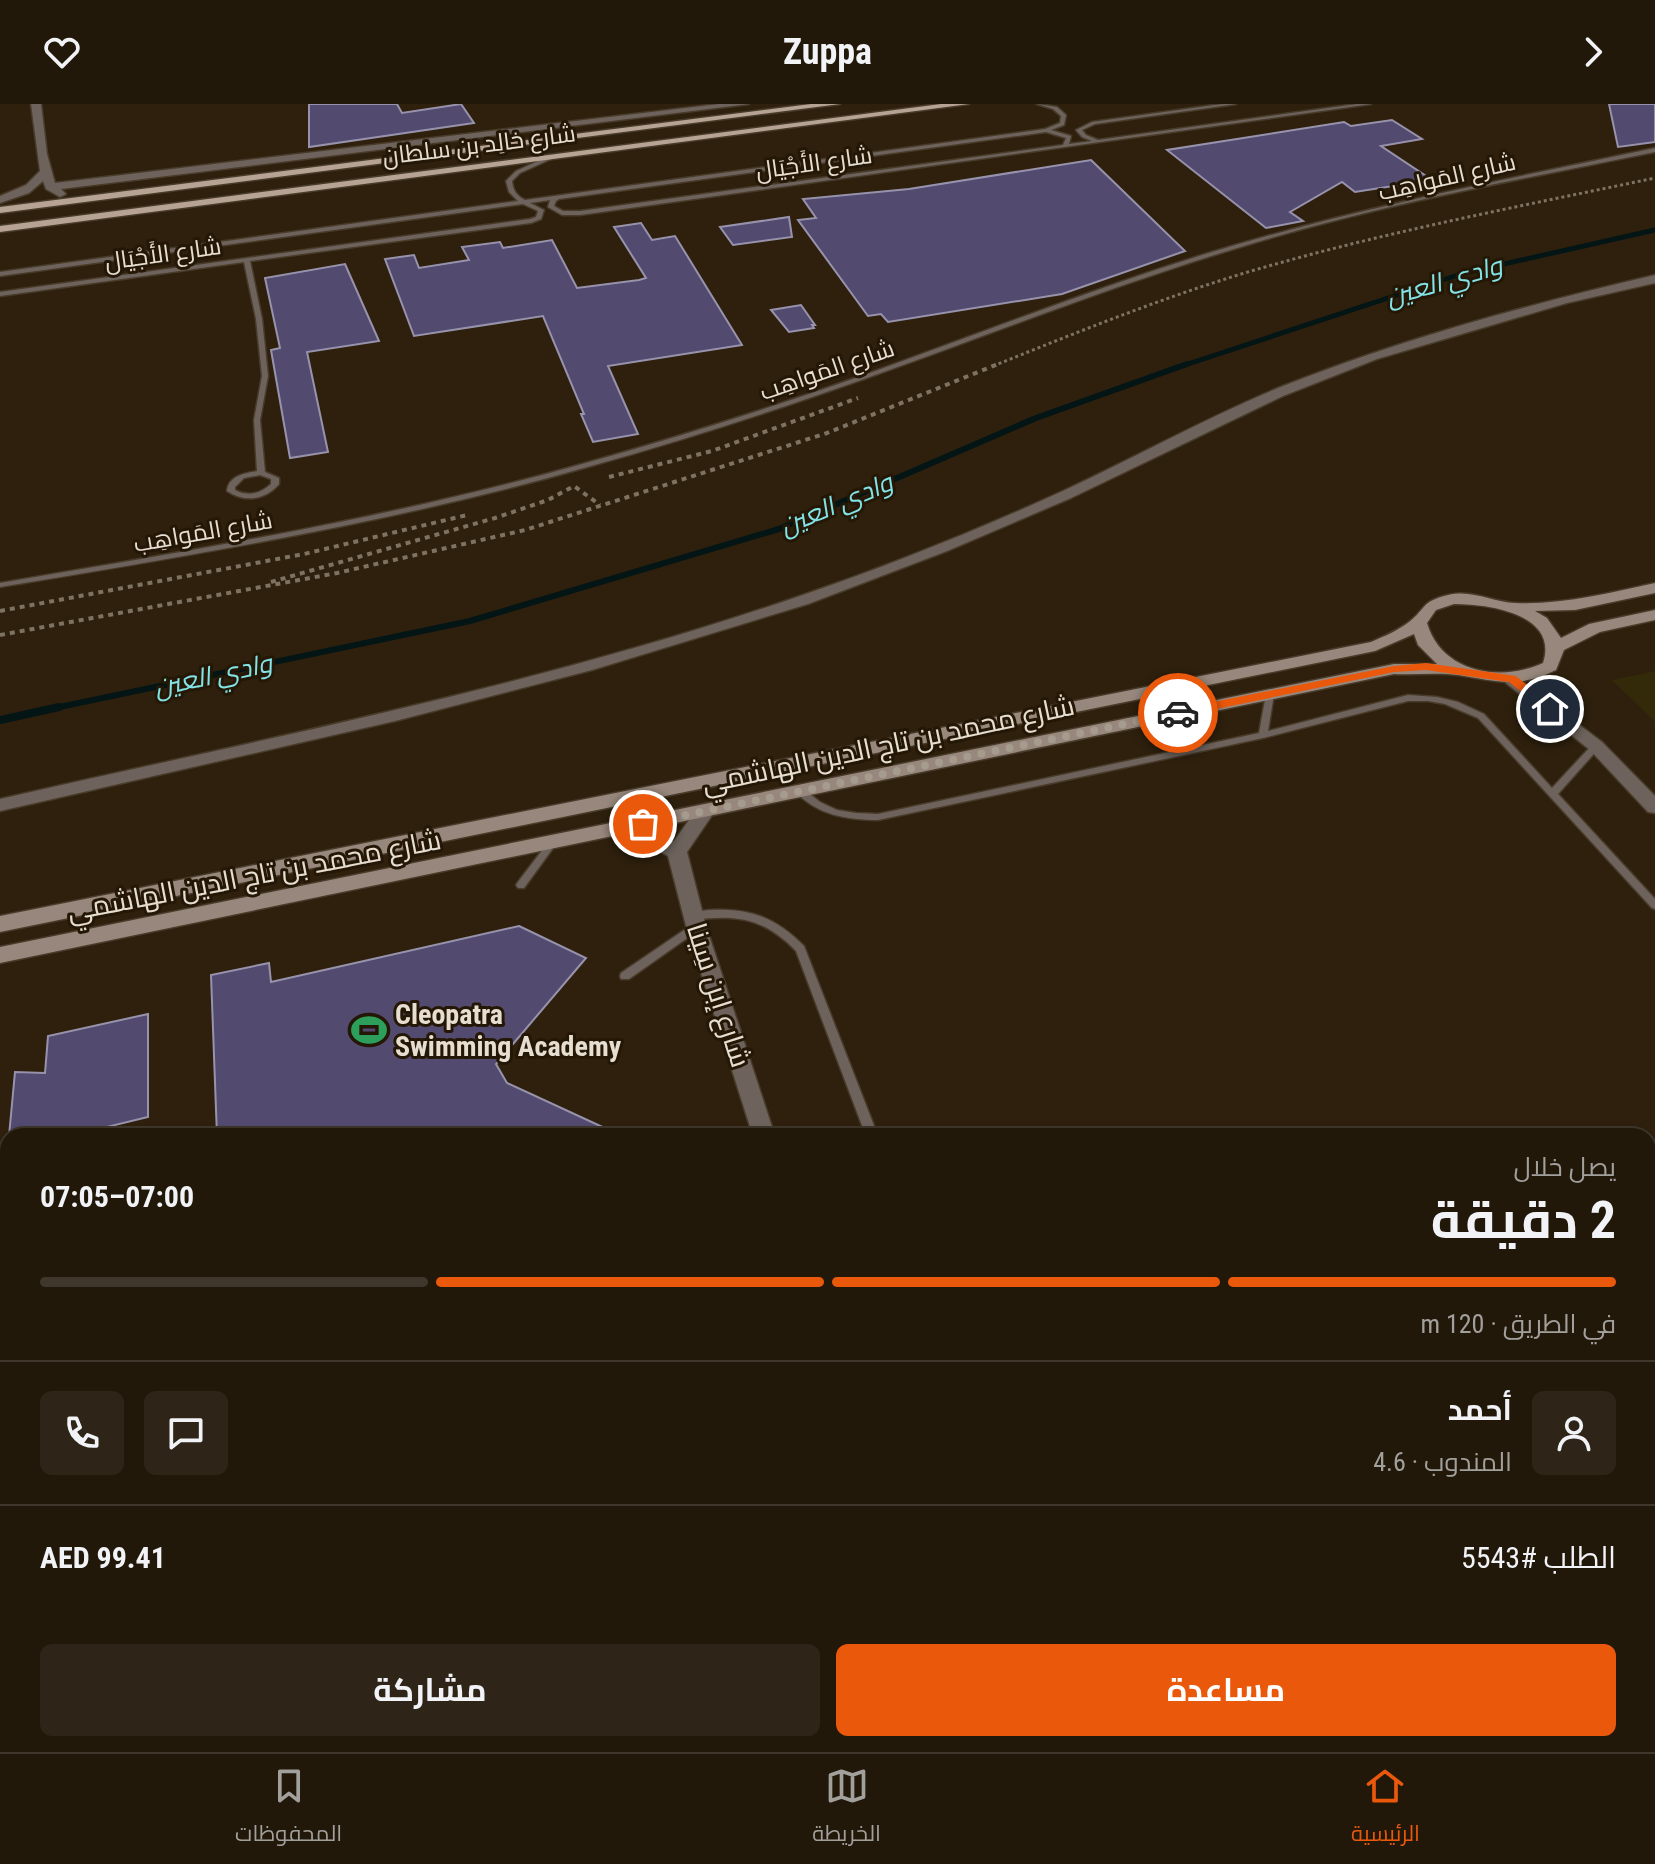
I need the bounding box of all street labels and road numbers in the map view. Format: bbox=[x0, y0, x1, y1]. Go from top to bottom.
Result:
street label: شارع خالِد بن سلطان bbox=[381, 119, 577, 173]
street label: شارع الأَجْيَال bbox=[754, 141, 874, 187]
street label: شارع المَواهِب bbox=[1376, 148, 1519, 208]
street label: شارع الأَجْيَال bbox=[103, 232, 223, 278]
street label: شارع المَواهِب bbox=[756, 334, 899, 408]
street label: شارع المَواهِب bbox=[131, 506, 275, 560]
street label: شارع محمد بن تاج الدين الهاشمي bbox=[699, 689, 1079, 805]
street label: شارع محمد بن تاج الدين الهاشمي bbox=[64, 823, 445, 933]
street label: شارع إبن سِينا bbox=[678, 919, 757, 1072]

